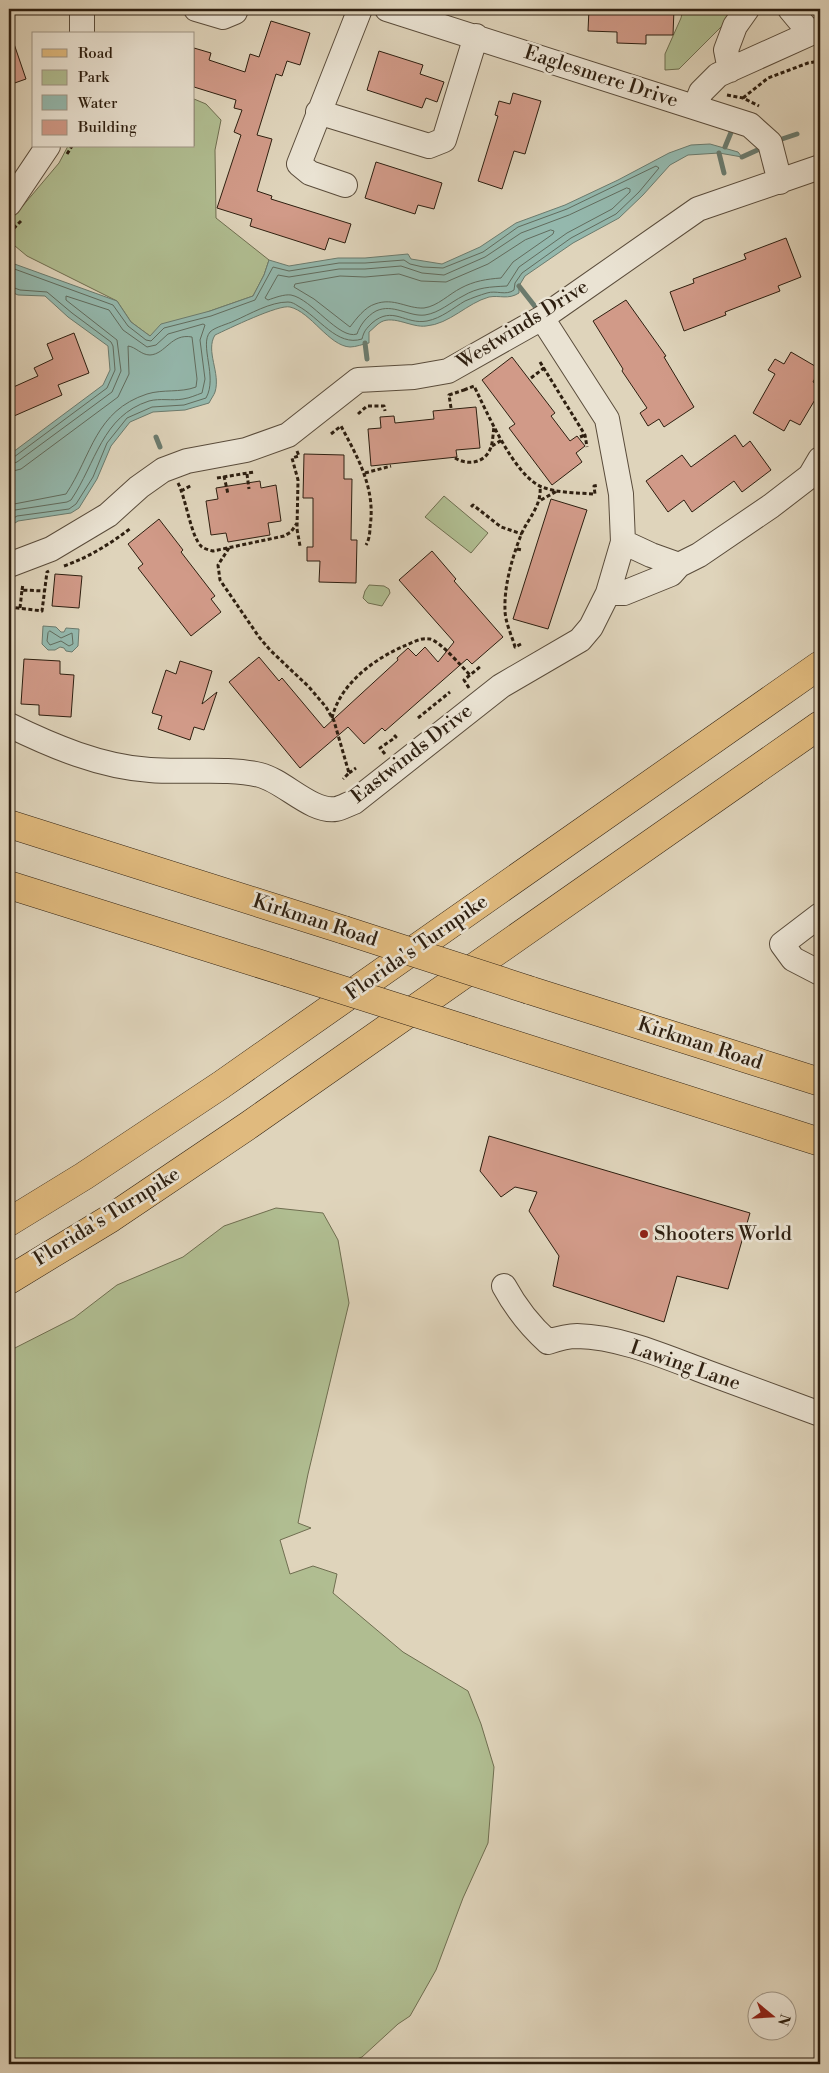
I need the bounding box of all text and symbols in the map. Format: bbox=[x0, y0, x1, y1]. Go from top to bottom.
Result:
legend bbox=[32, 32, 195, 148]
street label: Eaglesmere Drive bbox=[521, 40, 681, 114]
text: Road bbox=[78, 44, 113, 63]
text: Park bbox=[78, 68, 110, 87]
text: Water bbox=[77, 94, 118, 113]
text: Building bbox=[77, 118, 137, 137]
street label: Westwinds Drive bbox=[452, 275, 593, 376]
street label: Eastwinds Drive bbox=[346, 699, 478, 809]
street label: Kirkman Road bbox=[249, 889, 381, 953]
street label: Florida's Turnpike bbox=[341, 890, 493, 1006]
street label: Kirkman Road bbox=[634, 1012, 766, 1076]
street label: Florida's Turnpike bbox=[29, 1162, 185, 1272]
place label: Shooters World bbox=[654, 1222, 793, 1247]
marker: Shooters World bbox=[638, 1228, 650, 1240]
street label: Lawing Lane bbox=[626, 1335, 744, 1397]
north arrow bbox=[746, 1990, 796, 2040]
text: N bbox=[773, 2012, 794, 2028]

